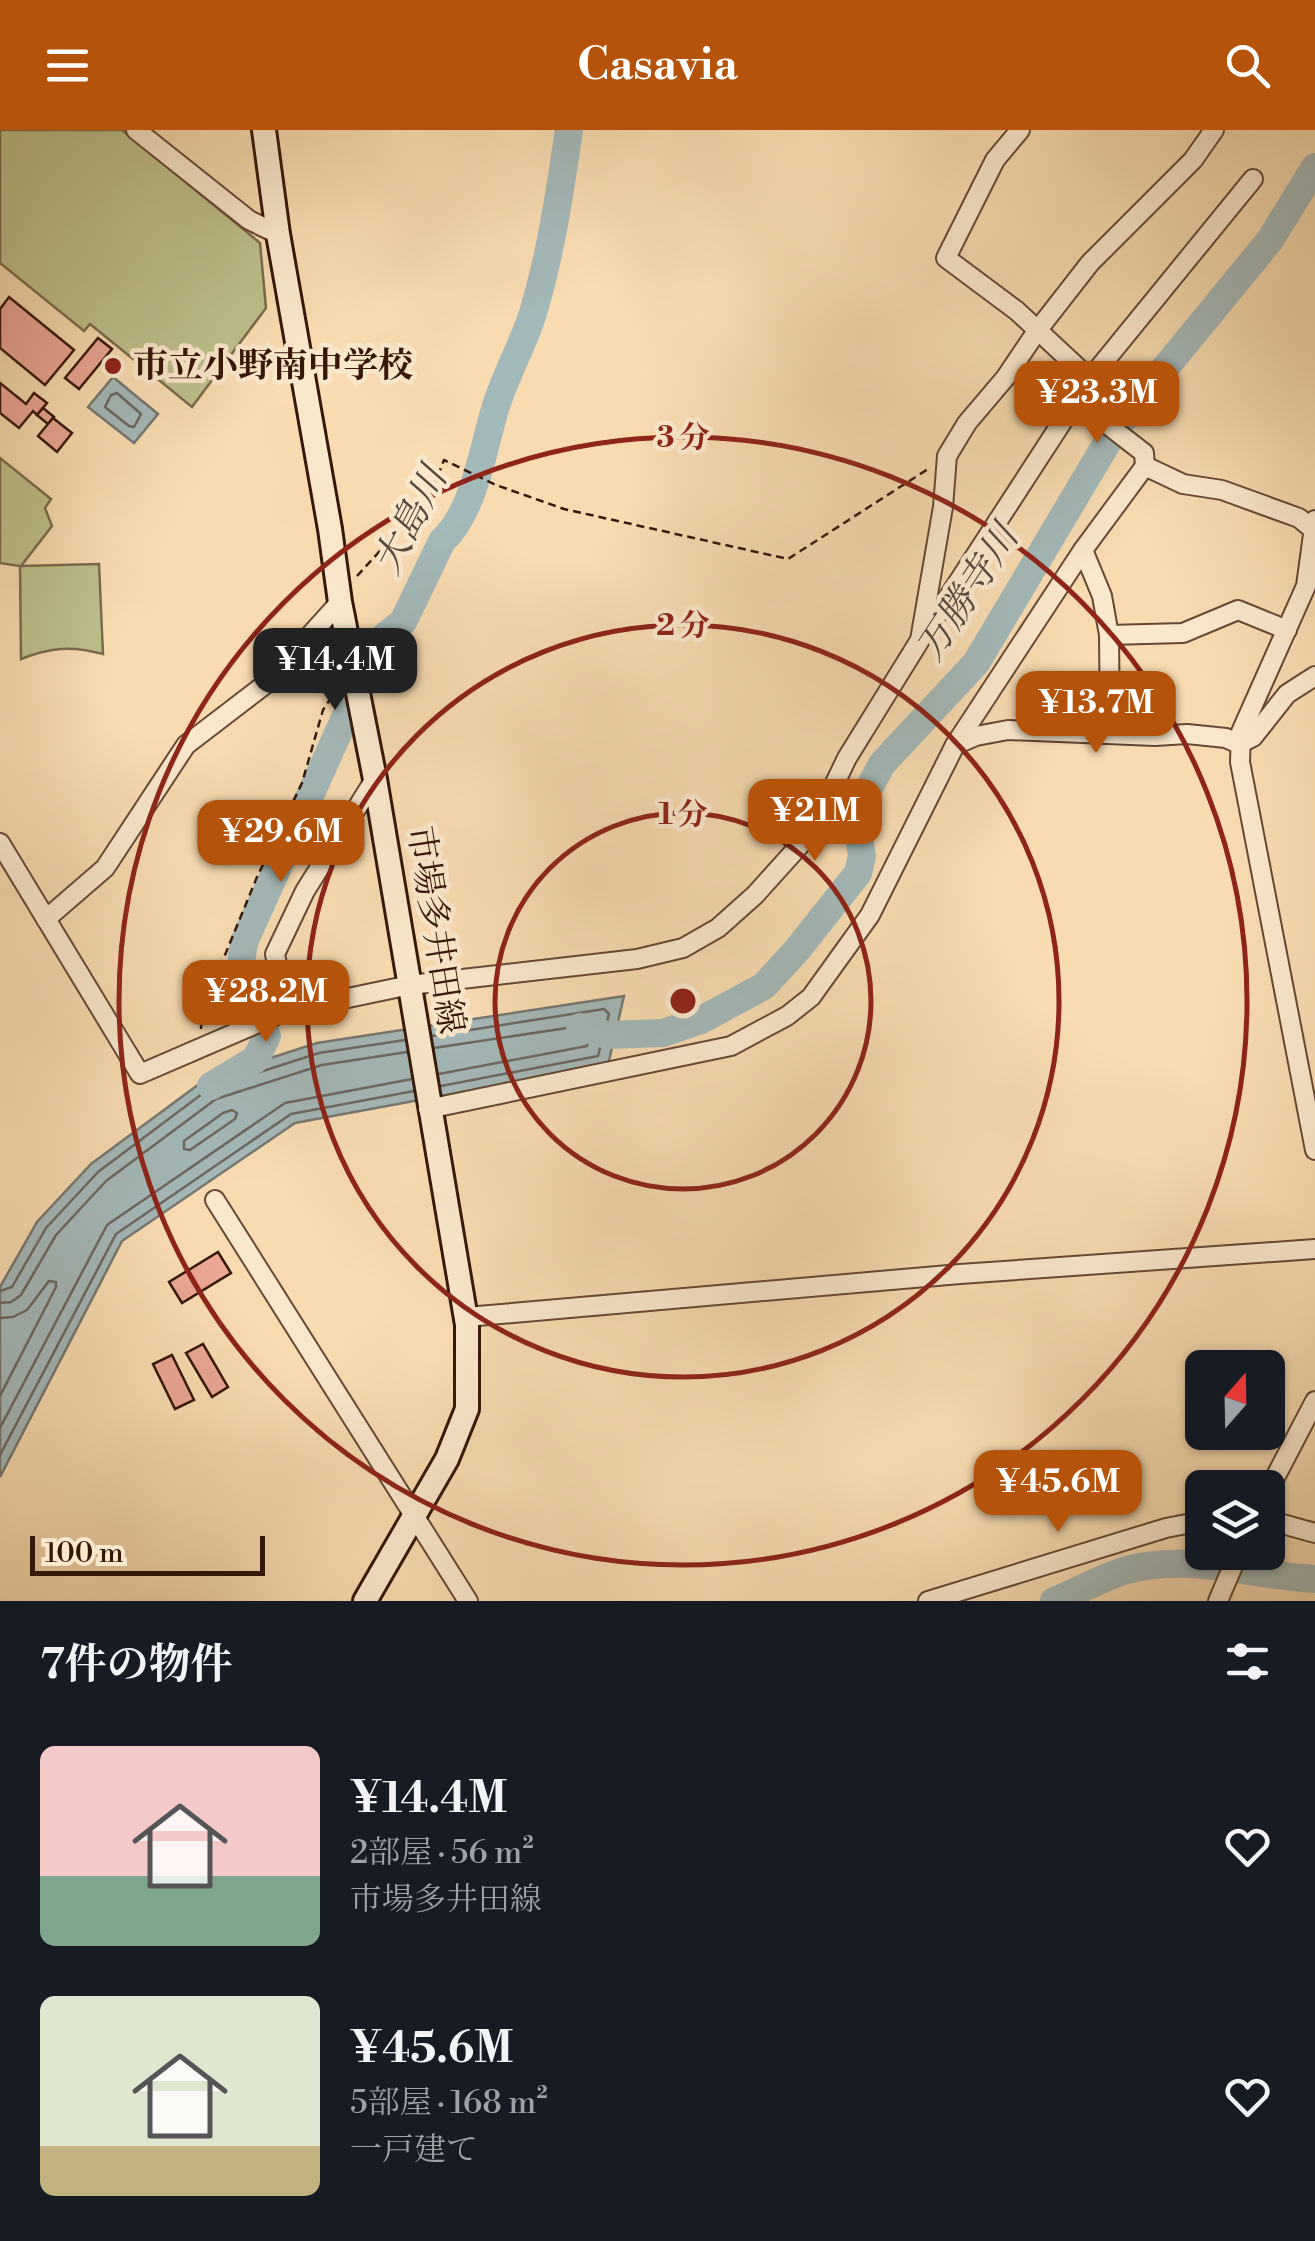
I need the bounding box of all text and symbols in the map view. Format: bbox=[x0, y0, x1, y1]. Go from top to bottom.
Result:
text: Casavia bbox=[577, 37, 738, 94]
icon: menu bbox=[40, 38, 95, 93]
icon: search bbox=[1220, 38, 1275, 93]
place label: 市立小野南中学校 bbox=[133, 345, 413, 388]
marker: 市立小野南中学校 bbox=[102, 355, 124, 377]
pin: ¥23.3M bbox=[1016, 361, 1178, 446]
text: ¥23.3M bbox=[1036, 373, 1158, 413]
text: 3 分 bbox=[657, 419, 709, 457]
water label: 大島川 bbox=[364, 456, 460, 582]
water label: 万勝寺川 bbox=[907, 513, 1031, 670]
text: 2 分 bbox=[656, 607, 710, 645]
pin: ¥14.4M bbox=[254, 628, 416, 713]
text: ¥14.4M bbox=[275, 640, 395, 680]
pin: ¥13.7M bbox=[1015, 671, 1177, 756]
text: ¥13.7M bbox=[1038, 683, 1154, 723]
pin: ¥21M bbox=[756, 779, 874, 864]
text: ¥21M bbox=[770, 791, 860, 831]
text: 1 分 bbox=[658, 796, 708, 834]
pin: ¥29.6M bbox=[200, 800, 362, 885]
text: ¥29.6M bbox=[219, 812, 343, 852]
street label: 市場多井田線 bbox=[397, 823, 473, 1037]
pin: ¥28.2M bbox=[185, 960, 347, 1045]
text: ¥28.2M bbox=[204, 972, 328, 1012]
centre of rings bbox=[665, 983, 701, 1019]
north arrow bbox=[1185, 1350, 1285, 1450]
map controls bbox=[1185, 1350, 1285, 1570]
pin: ¥45.6M bbox=[977, 1450, 1139, 1535]
text: ¥45.6M bbox=[996, 1462, 1120, 1502]
button: layers bbox=[1185, 1470, 1285, 1570]
scale bar bbox=[30, 1531, 265, 1576]
text: 100 m bbox=[45, 1536, 124, 1571]
icon: filters bbox=[1220, 1634, 1275, 1689]
text: 7件の物件 bbox=[40, 1639, 233, 1692]
text: ¥14.4M bbox=[350, 1773, 507, 1826]
icon: home bbox=[120, 1786, 240, 1906]
icon: heart bbox=[1220, 1819, 1275, 1874]
text: 2部屋 · 56 m² bbox=[350, 1833, 534, 1873]
text: 市場多井田線 bbox=[350, 1880, 542, 1920]
text: ¥45.6M bbox=[350, 2023, 513, 2076]
icon: home bbox=[120, 2036, 240, 2156]
icon: heart bbox=[1220, 2069, 1275, 2124]
text: 5部屋 · 168 m² bbox=[350, 2083, 548, 2123]
text: 一戸建て bbox=[350, 2130, 478, 2170]

